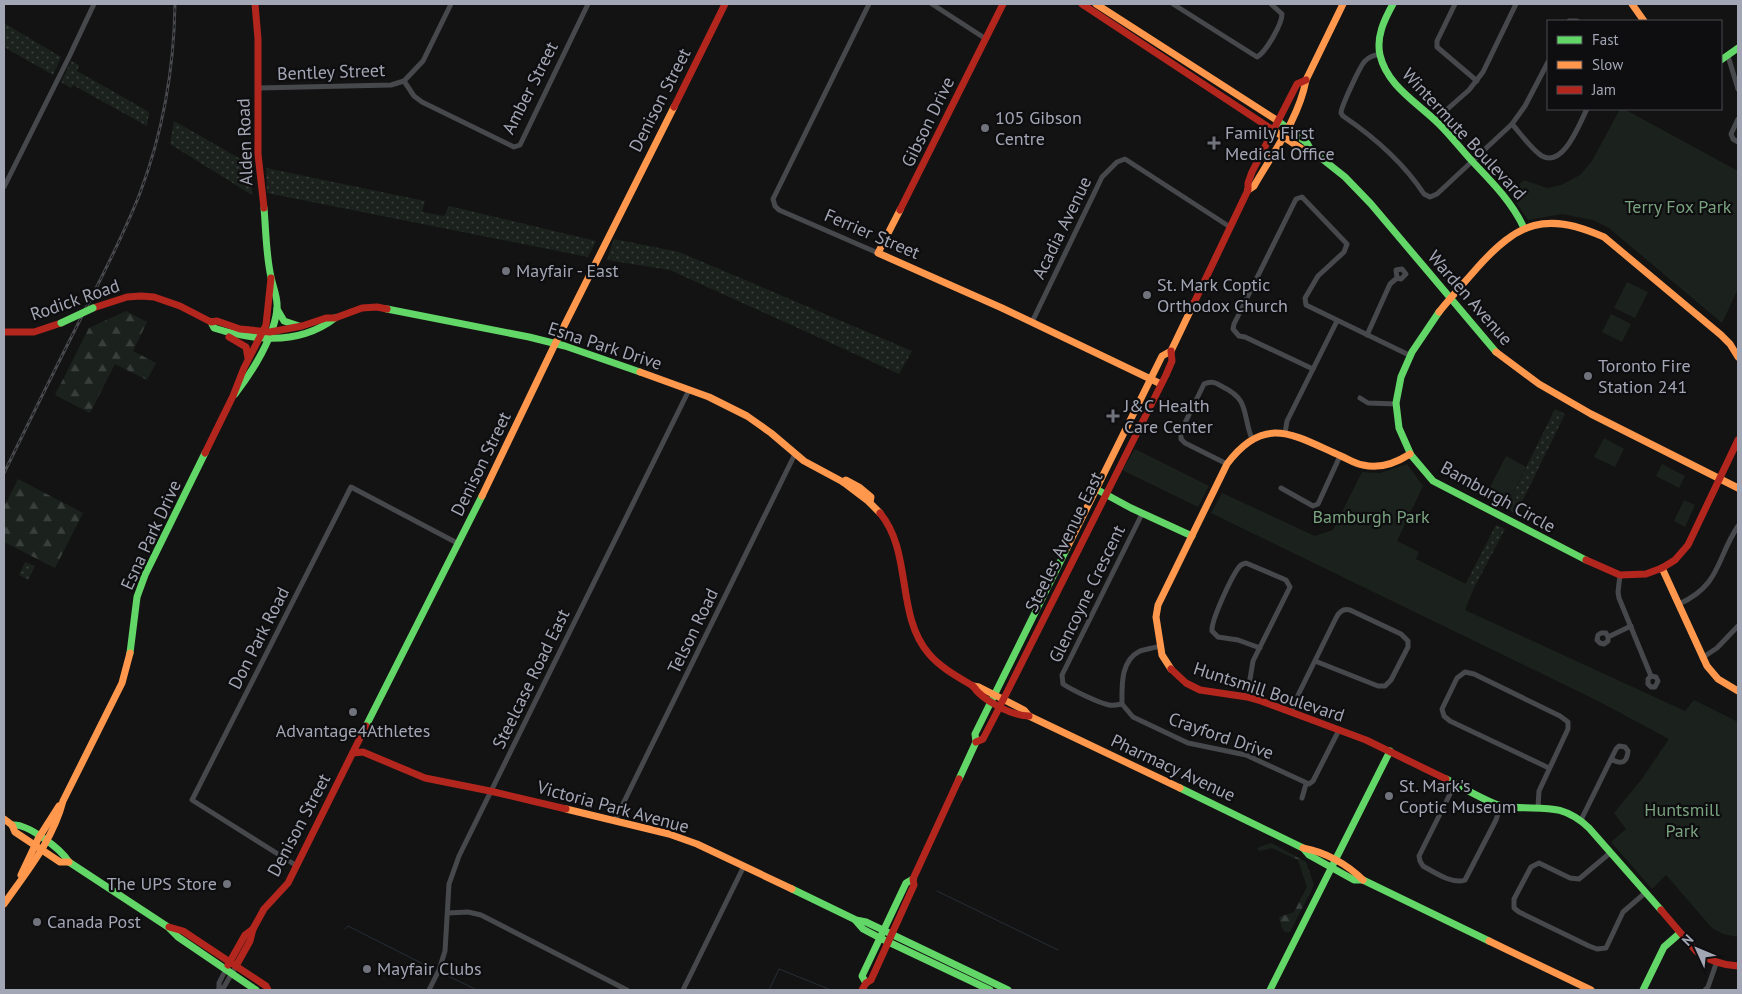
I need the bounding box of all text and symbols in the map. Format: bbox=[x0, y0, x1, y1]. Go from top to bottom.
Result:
legend bbox=[1547, 20, 1722, 110]
text: Fast bbox=[1592, 30, 1619, 49]
street label: Amber Street bbox=[496, 38, 563, 138]
street label: Denison Street bbox=[624, 44, 696, 156]
text: Slow bbox=[1592, 55, 1623, 74]
street label: Bentley Street bbox=[277, 58, 385, 85]
street label: Wintermute Boulevard bbox=[1397, 63, 1531, 204]
street label: Gibson Drive bbox=[896, 73, 959, 171]
text: Jam bbox=[1591, 80, 1616, 99]
street label: Alden Road bbox=[231, 98, 258, 186]
place label: 105 Gibson Centre bbox=[995, 106, 1082, 150]
place label: Family First Medical Office bbox=[1225, 121, 1335, 165]
marker: 105 Gibson Centre bbox=[979, 122, 991, 134]
marker: Family First Medical Office bbox=[1207, 136, 1221, 150]
street label: Acadia Avenue bbox=[1027, 173, 1096, 283]
park label: Terry Fox Park bbox=[1625, 195, 1732, 218]
street label: Ferrier Street bbox=[821, 203, 923, 264]
street label: Warden Avenue bbox=[1423, 245, 1518, 350]
place label: Mayfair - East bbox=[516, 259, 619, 282]
marker: Mayfair - East bbox=[500, 265, 512, 277]
street label: Rodick Road bbox=[27, 273, 123, 326]
place label: St. Mark Coptic Orthodox Church bbox=[1157, 273, 1288, 317]
marker: St. Mark Coptic Orthodox Church bbox=[1141, 289, 1153, 301]
street label: Esna Park Drive bbox=[545, 316, 665, 375]
place label: Toronto Fire Station 241 bbox=[1598, 354, 1691, 398]
marker: Toronto Fire Station 241 bbox=[1582, 370, 1594, 382]
place label: J&C Health Care Center bbox=[1123, 394, 1213, 438]
street label: Denison Street bbox=[445, 408, 516, 520]
marker: J&C Health Care Center bbox=[1106, 409, 1120, 423]
street label: Bamburgh Circle bbox=[1437, 456, 1560, 538]
street label: Steeles Avenue East bbox=[1020, 468, 1107, 616]
street label: Esna Park Drive bbox=[115, 476, 186, 593]
park label: Bamburgh Park bbox=[1312, 505, 1430, 528]
street label: Glencoyne Crescent bbox=[1043, 521, 1130, 666]
street label: Don Park Road bbox=[223, 583, 294, 693]
street label: Telson Road bbox=[662, 584, 723, 677]
street label: Steelcase Road East bbox=[487, 605, 574, 752]
street label: Huntsmill Boulevard bbox=[1191, 656, 1348, 727]
marker: Advantage4Athletes bbox=[347, 706, 359, 718]
street label: Crayford Drive bbox=[1166, 707, 1277, 764]
place label: Advantage4Athletes bbox=[276, 719, 430, 742]
street label: Pharmacy Avenue bbox=[1107, 729, 1239, 806]
street label: Denison Street bbox=[262, 769, 335, 880]
place label: St. Mark's Coptic Museum bbox=[1399, 774, 1516, 818]
street label: Victoria Park Avenue bbox=[534, 775, 692, 838]
marker: St. Mark's Coptic Museum bbox=[1383, 790, 1395, 802]
park label: Huntsmill Park bbox=[1644, 798, 1720, 842]
place label: The UPS Store bbox=[107, 872, 217, 895]
marker: The UPS Store bbox=[221, 878, 233, 890]
place label: Canada Post bbox=[47, 910, 141, 933]
marker: Canada Post bbox=[31, 916, 43, 928]
north arrow bbox=[1672, 924, 1722, 974]
text: N bbox=[1678, 930, 1697, 950]
place label: Mayfair Clubs bbox=[377, 957, 482, 980]
marker: Mayfair Clubs bbox=[361, 963, 373, 975]

